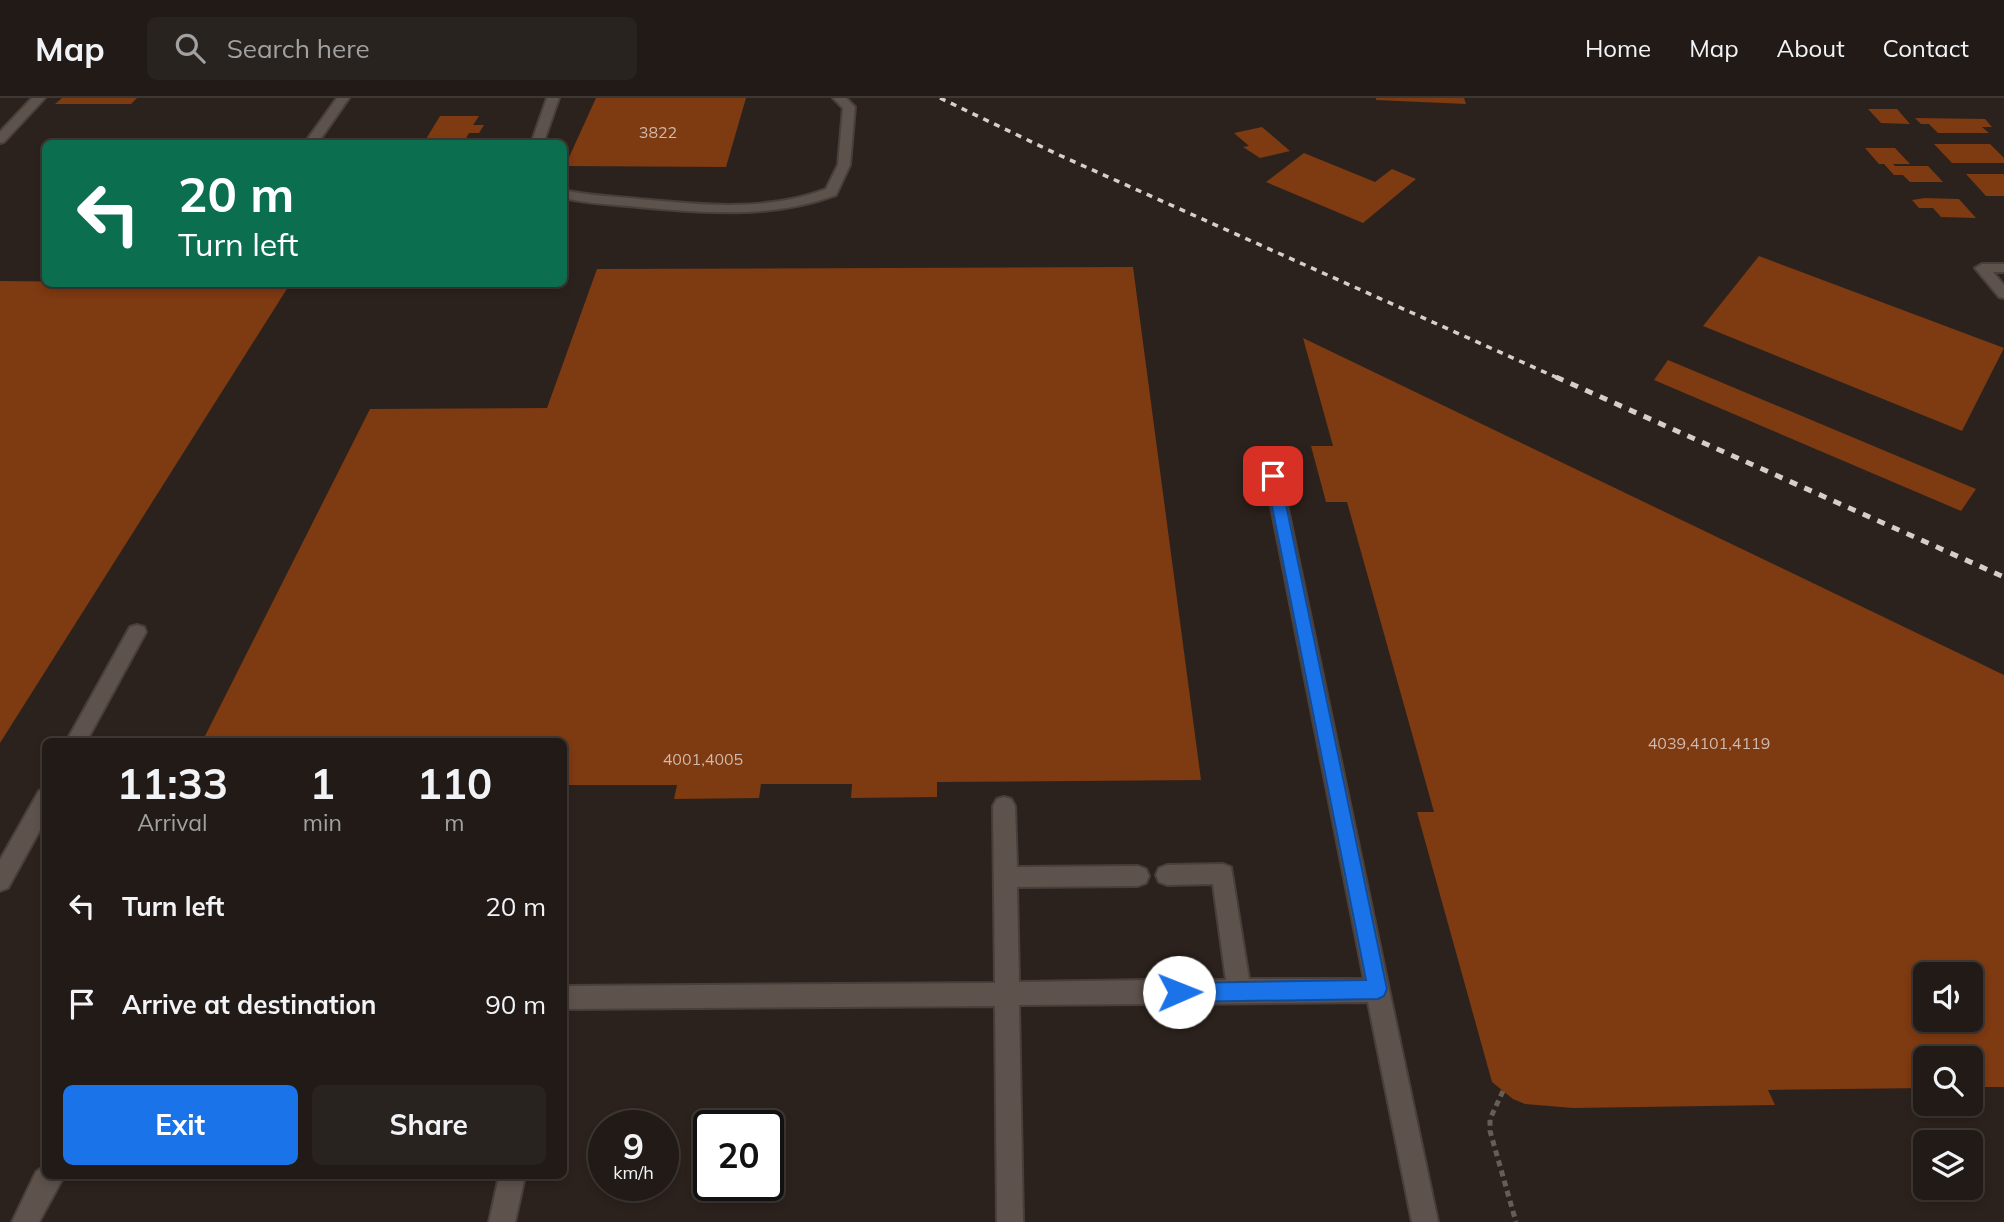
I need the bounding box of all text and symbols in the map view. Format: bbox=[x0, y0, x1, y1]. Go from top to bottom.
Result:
search box bbox=[147, 17, 637, 80]
text: Map bbox=[35, 28, 105, 69]
icon: search bbox=[171, 29, 209, 67]
text: Search here bbox=[227, 32, 370, 65]
text: Home bbox=[1585, 33, 1651, 63]
text: Map bbox=[1689, 33, 1739, 63]
text: About bbox=[1777, 33, 1845, 63]
text: Contact bbox=[1883, 33, 1969, 63]
house number: 3822 bbox=[639, 122, 677, 142]
text: 20 m bbox=[178, 163, 294, 224]
icon: left bbox=[63, 168, 154, 259]
text: Turn left bbox=[178, 224, 298, 264]
pin bbox=[1243, 446, 1303, 506]
icon: arrive bbox=[1254, 457, 1292, 495]
house number: 4039,4101,4119 bbox=[1648, 733, 1770, 753]
house number: 4001,4005 bbox=[663, 749, 743, 769]
text: 11:33 bbox=[117, 757, 228, 810]
text: 1 bbox=[310, 757, 335, 810]
text: 110 bbox=[417, 757, 492, 810]
text: Arrival bbox=[137, 808, 208, 837]
text: min bbox=[303, 808, 342, 837]
text: m bbox=[444, 808, 465, 837]
icon: left bbox=[63, 887, 101, 925]
text: Turn left bbox=[122, 890, 224, 923]
text: 20 m bbox=[485, 890, 546, 923]
position arrow bbox=[1142, 955, 1216, 1029]
map controls bbox=[1913, 962, 1983, 1200]
button: sound bbox=[1913, 962, 1983, 1032]
icon: arrive bbox=[63, 985, 101, 1023]
text: Arrive at destination bbox=[122, 988, 377, 1021]
text: 90 m bbox=[485, 988, 546, 1021]
button: search bbox=[1913, 1046, 1983, 1116]
button: Exit bbox=[63, 1085, 298, 1165]
button: Share bbox=[312, 1085, 546, 1165]
speed limit sign: 20 bbox=[693, 1110, 784, 1201]
text: 9 bbox=[623, 1124, 644, 1168]
button: layers bbox=[1913, 1130, 1983, 1200]
text: km/h bbox=[613, 1161, 654, 1184]

